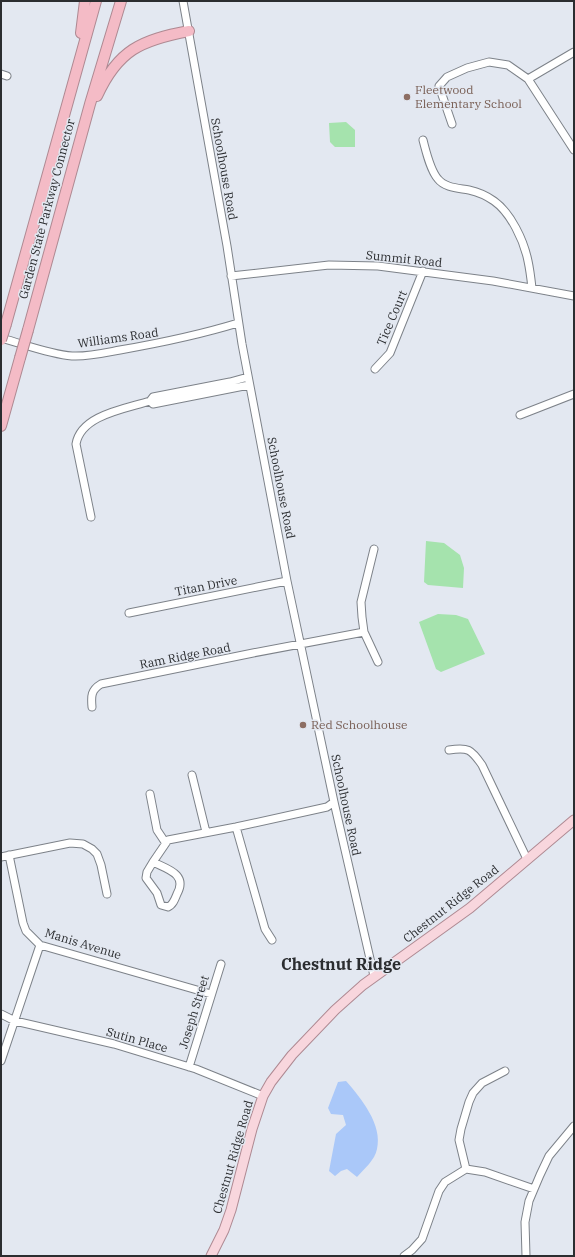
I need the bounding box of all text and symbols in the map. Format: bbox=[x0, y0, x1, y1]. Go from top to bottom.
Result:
place label: Fleetwood Elementary School bbox=[415, 82, 522, 111]
marker: Fleetwood Elementary School bbox=[402, 92, 412, 102]
street label: Garden State Parkway Connector bbox=[15, 117, 78, 301]
street label: Schoolhouse Road bbox=[208, 117, 241, 221]
street label: Summit Road bbox=[365, 247, 443, 270]
street label: Tice Court bbox=[373, 288, 410, 348]
street label: Williams Road bbox=[77, 324, 159, 351]
street label: Schoolhouse Road bbox=[264, 436, 299, 540]
street label: Titan Drive bbox=[173, 572, 238, 599]
street label: Ram Ridge Road bbox=[138, 639, 232, 672]
place label: Red Schoolhouse bbox=[311, 717, 407, 732]
marker: Red Schoolhouse bbox=[298, 720, 308, 730]
street label: Schoolhouse Road bbox=[328, 753, 365, 857]
street label: Chestnut Ridge Road bbox=[400, 862, 502, 946]
street label: Manis Avenue bbox=[43, 925, 123, 962]
district label: Chestnut Ridge bbox=[281, 954, 401, 974]
street label: Joseph Street bbox=[175, 973, 212, 1050]
street label: Sutin Place bbox=[105, 1024, 170, 1055]
street label: Chestnut Ridge Road bbox=[209, 1098, 256, 1215]

